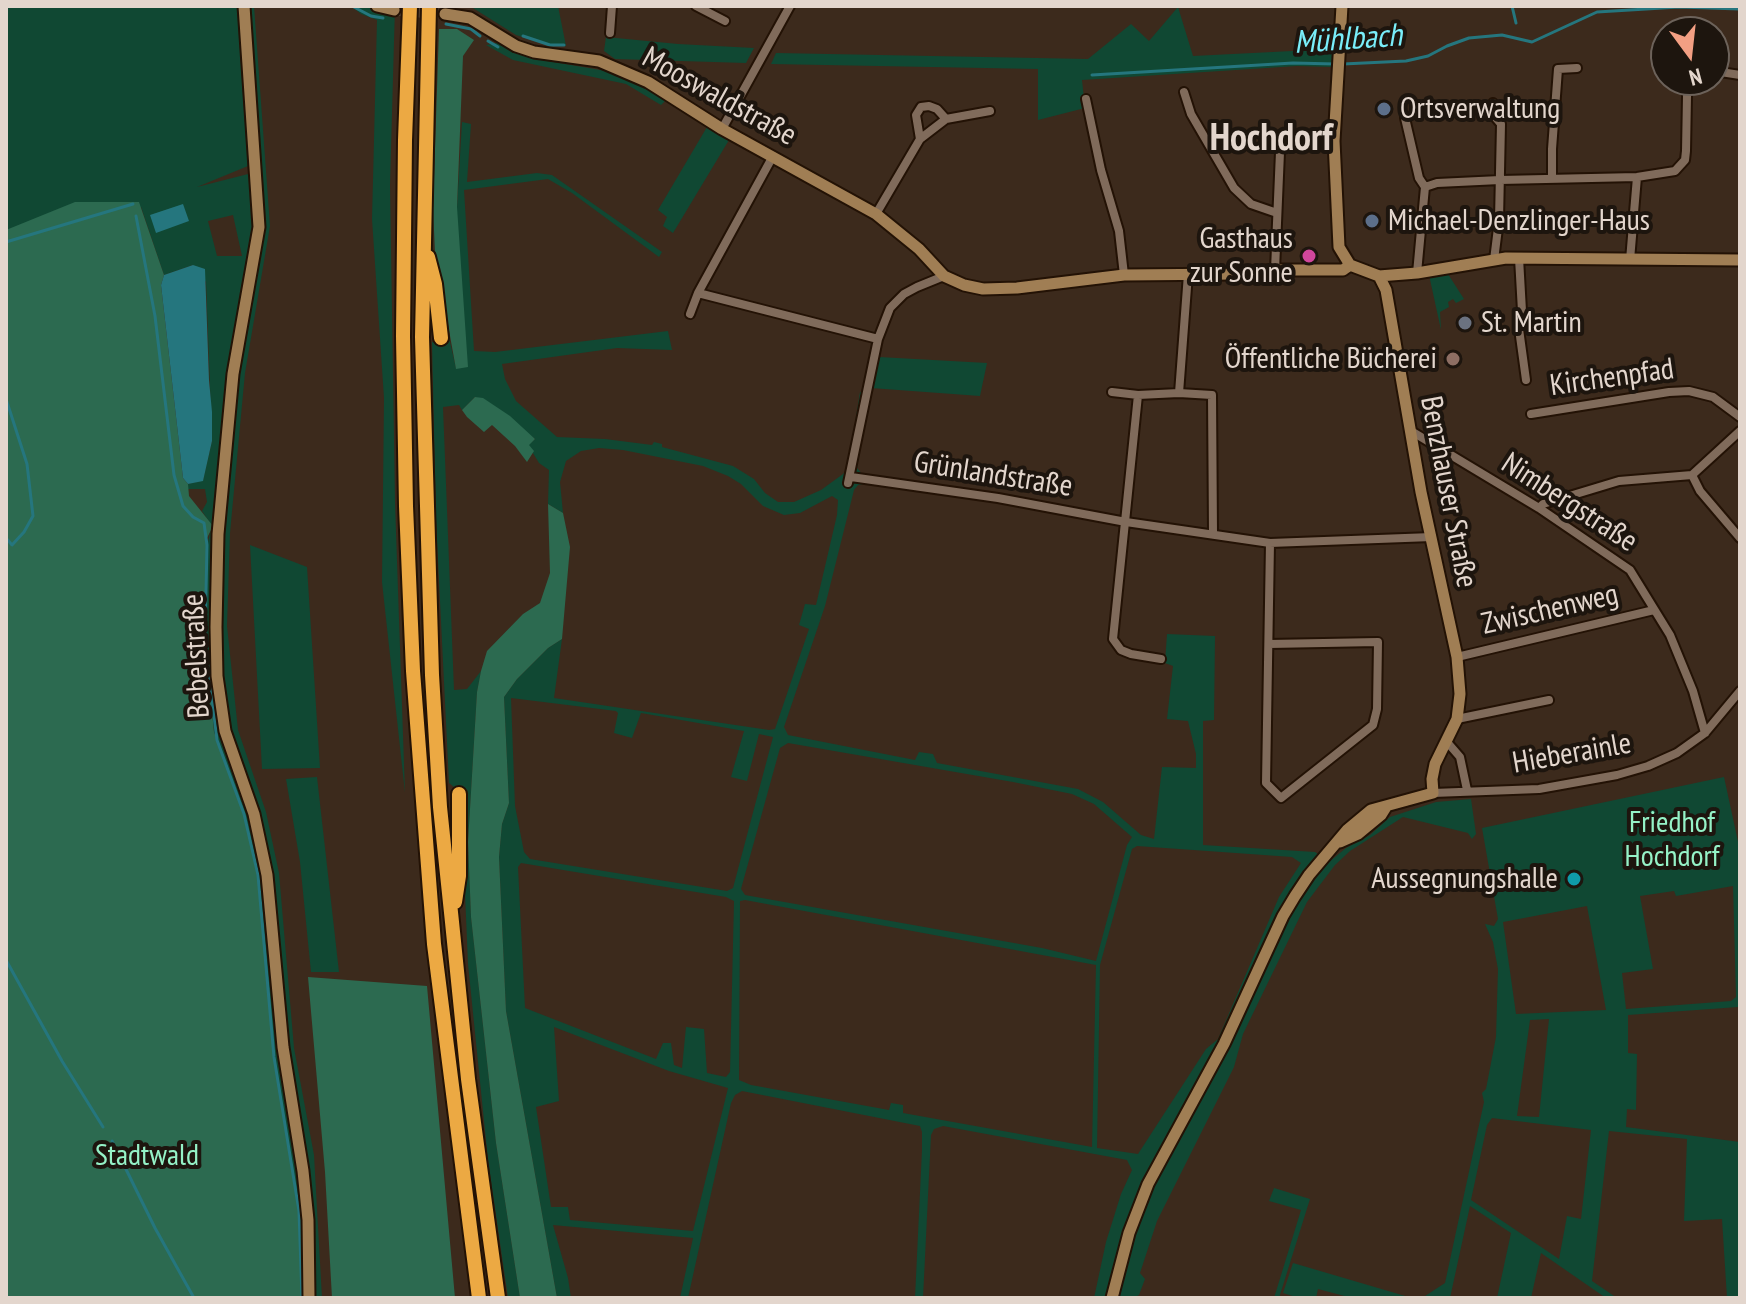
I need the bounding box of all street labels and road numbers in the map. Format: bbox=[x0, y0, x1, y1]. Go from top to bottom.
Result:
street label: Mooswaldstraße bbox=[636, 40, 802, 154]
street label: Kirchenpfad bbox=[1548, 352, 1676, 404]
street label: Benzhauser Straße bbox=[1412, 393, 1484, 591]
street label: Grünlandstraße bbox=[911, 445, 1075, 505]
street label: Nimbergstraße bbox=[1494, 446, 1644, 560]
street label: Zwischenweg bbox=[1478, 577, 1622, 643]
street label: Bebelstraße bbox=[176, 593, 218, 719]
street label: Hieberainle bbox=[1510, 726, 1634, 782]

